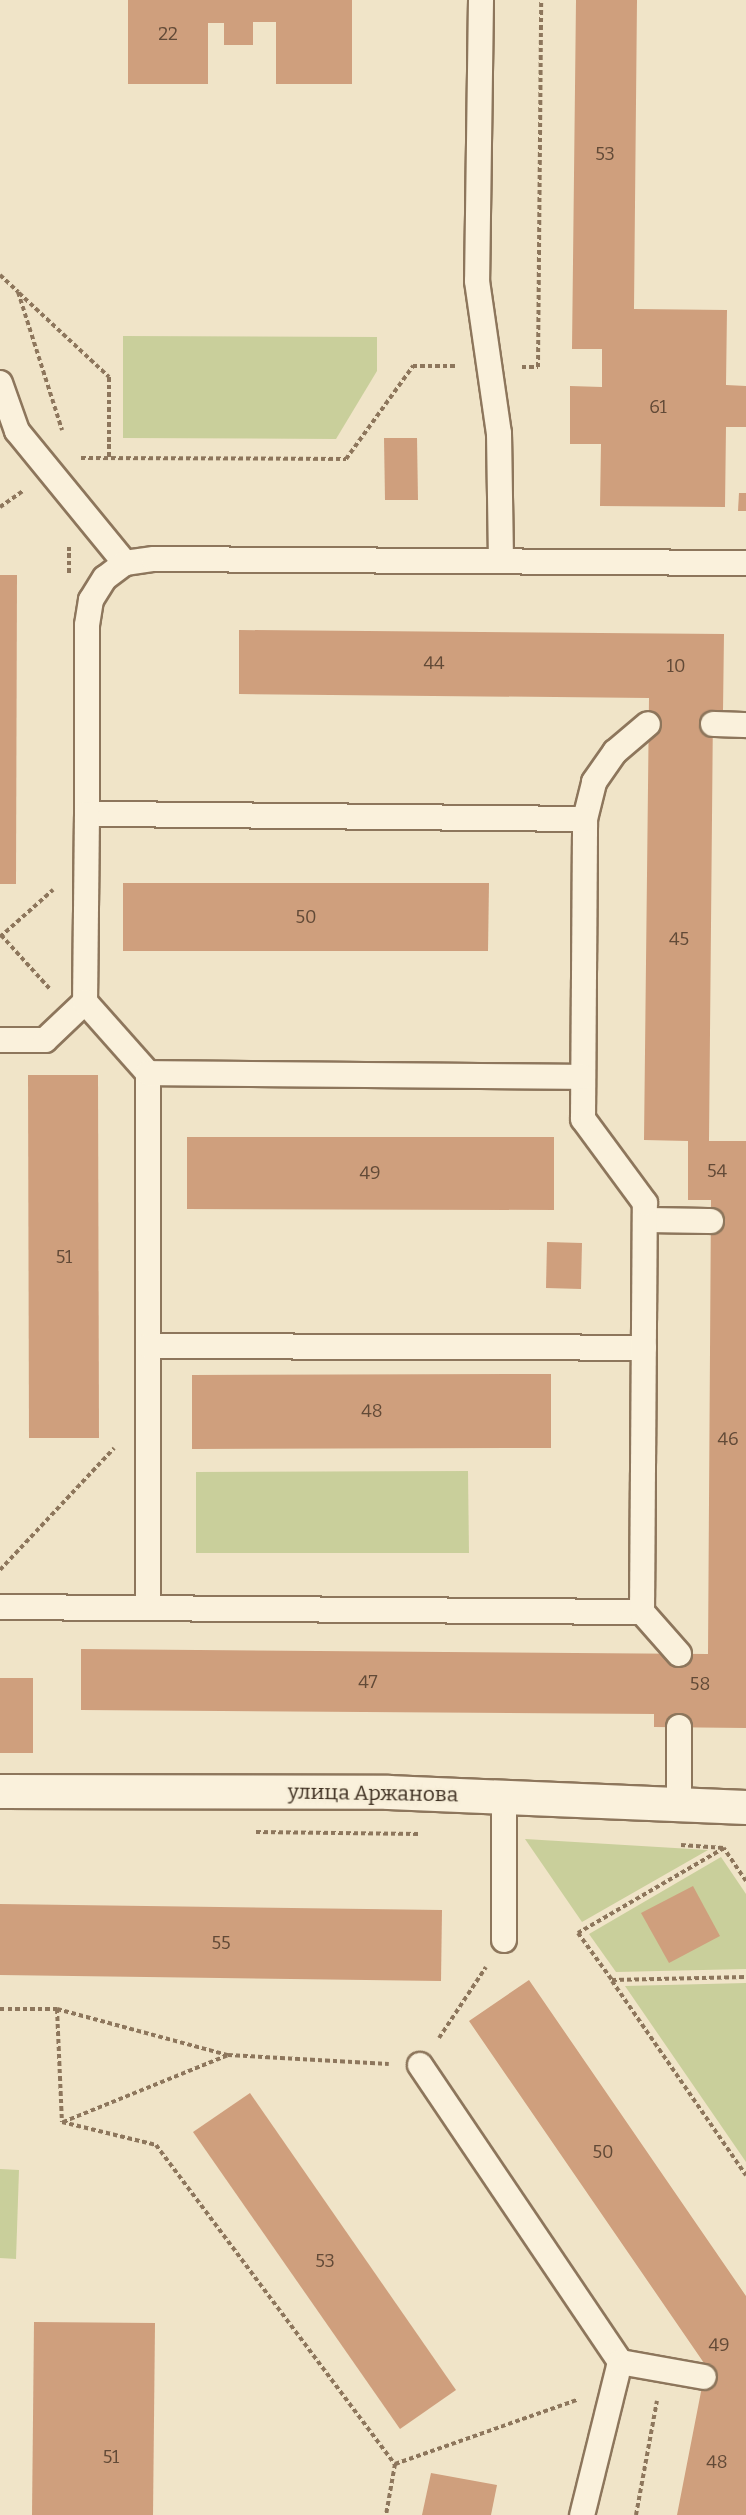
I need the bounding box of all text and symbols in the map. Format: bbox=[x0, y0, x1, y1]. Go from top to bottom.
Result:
house number: 22 bbox=[158, 23, 178, 45]
house number: 53 bbox=[595, 143, 615, 165]
house number: 61 bbox=[649, 396, 667, 418]
house number: 44 bbox=[423, 652, 445, 674]
house number: 10 bbox=[667, 655, 685, 677]
house number: 50 bbox=[295, 906, 317, 928]
house number: 45 bbox=[669, 928, 689, 950]
house number: 54 bbox=[707, 1160, 727, 1182]
house number: 49 bbox=[359, 1162, 381, 1184]
house number: 51 bbox=[56, 1246, 72, 1268]
house number: 48 bbox=[361, 1400, 383, 1422]
house number: 46 bbox=[717, 1428, 739, 1450]
house number: 47 bbox=[358, 1671, 378, 1693]
house number: 58 bbox=[690, 1673, 710, 1695]
street label: улица Аржанова bbox=[288, 1779, 458, 1807]
house number: 55 bbox=[211, 1932, 231, 1954]
house number: 50 bbox=[592, 2141, 614, 2163]
house number: 53 bbox=[315, 2250, 335, 2272]
house number: 49 bbox=[708, 2334, 730, 2356]
house number: 51 bbox=[103, 2446, 119, 2468]
house number: 48 bbox=[706, 2451, 728, 2473]

